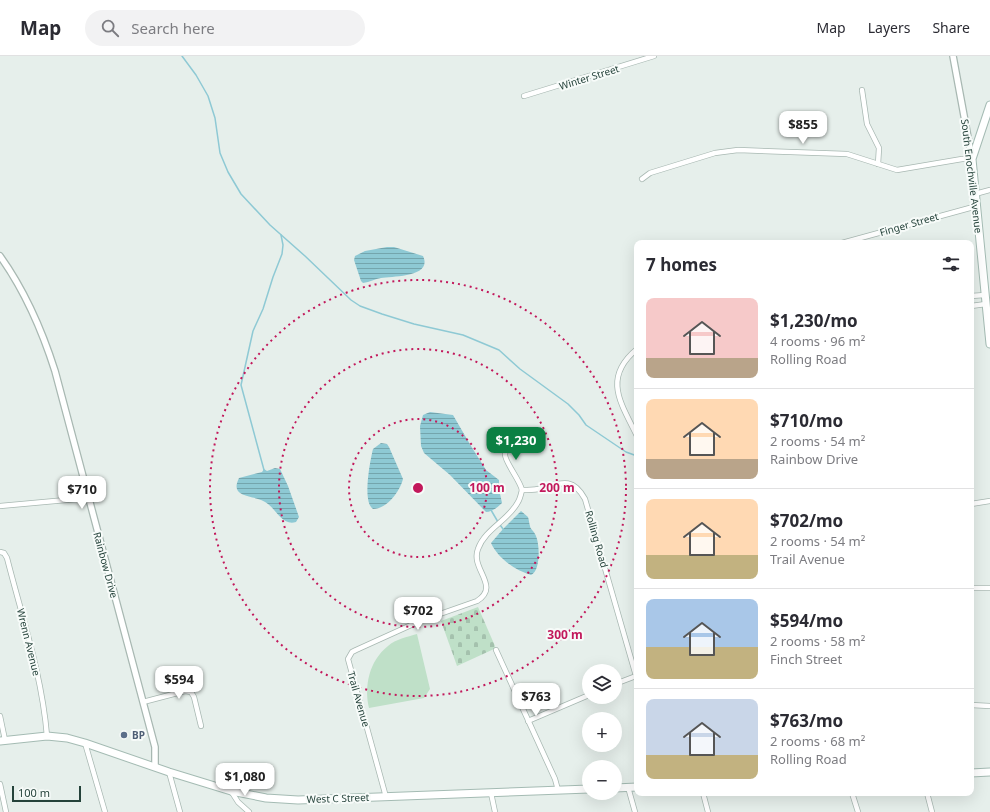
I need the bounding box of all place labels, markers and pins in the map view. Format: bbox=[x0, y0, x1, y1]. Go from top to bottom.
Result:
pin: $855 bbox=[779, 111, 827, 145]
pin: $1,230 bbox=[483, 427, 549, 461]
pin: $710 bbox=[58, 476, 106, 510]
centre of rings bbox=[411, 481, 425, 495]
pin: $702 bbox=[394, 597, 442, 631]
pin: $594 bbox=[155, 666, 203, 700]
pin: $763 bbox=[512, 683, 560, 717]
place label: BP bbox=[132, 728, 145, 742]
marker: BP bbox=[119, 730, 129, 740]
pin: $1,080 bbox=[212, 763, 278, 797]

